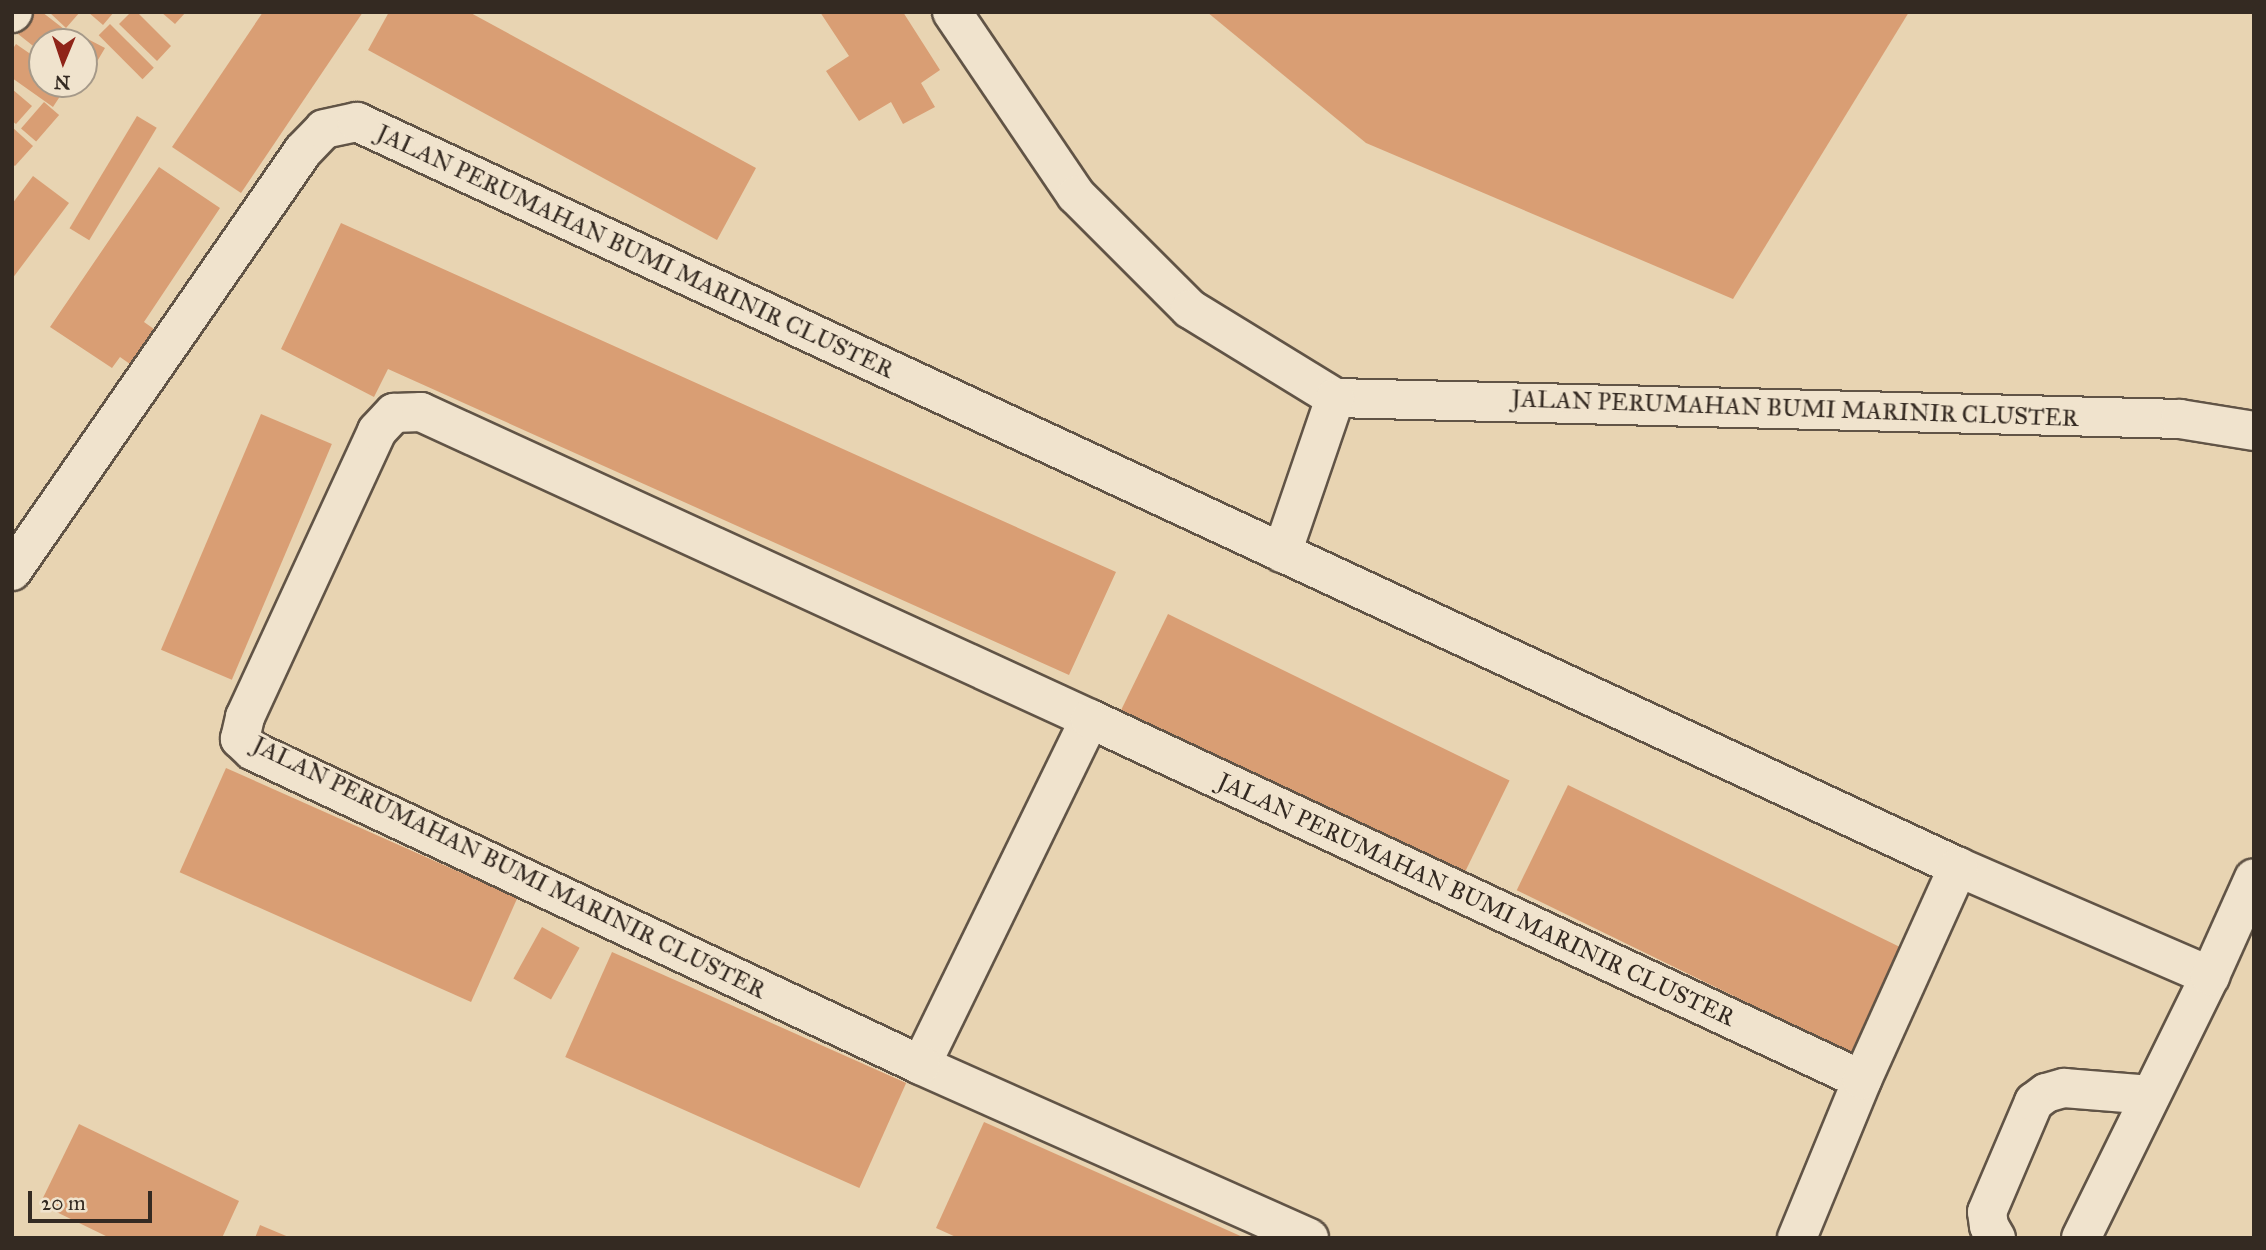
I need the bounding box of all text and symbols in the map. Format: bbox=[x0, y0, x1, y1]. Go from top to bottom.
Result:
north arrow bbox=[28, 28, 98, 98]
text: N bbox=[54, 71, 71, 94]
street label: JALAN PERUMAHAN BUMI MARINIR CLUSTER bbox=[372, 119, 898, 385]
street label: JALAN PERUMAHAN BUMI MARINIR CLUSTER bbox=[1511, 385, 2079, 433]
street label: JALAN PERUMAHAN BUMI MARINIR CLUSTER bbox=[248, 731, 770, 1005]
street label: JALAN PERUMAHAN BUMI MARINIR CLUSTER bbox=[1213, 767, 1739, 1033]
scale bar bbox=[32, 1176, 156, 1220]
text: 20 m bbox=[41, 1190, 86, 1216]

